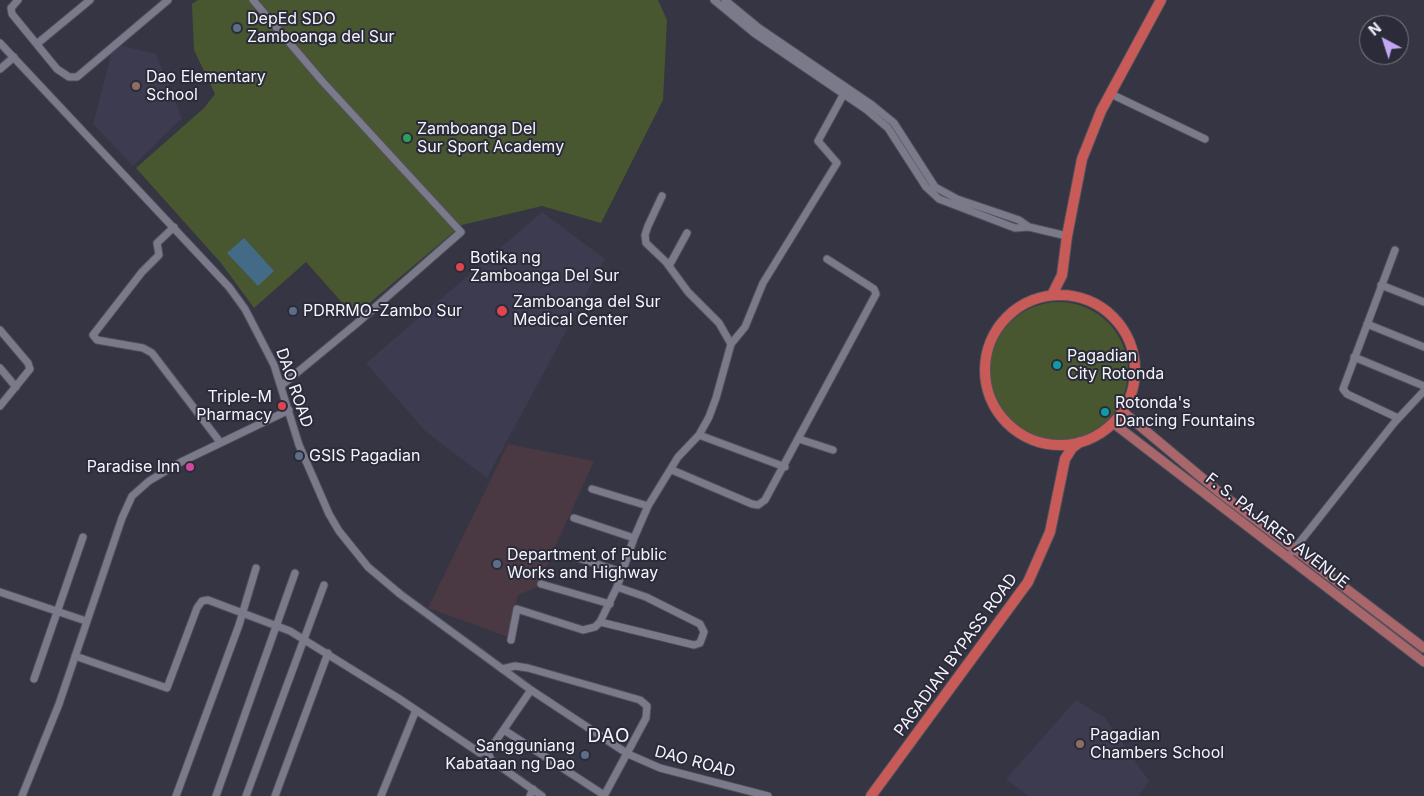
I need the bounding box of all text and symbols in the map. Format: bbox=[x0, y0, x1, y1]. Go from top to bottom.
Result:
place label: DepEd SDO Zamboanga del Sur bbox=[247, 9, 395, 47]
north arrow bbox=[1359, 15, 1409, 65]
text: N bbox=[1365, 19, 1384, 39]
marker: DepEd SDO Zamboanga del Sur bbox=[231, 22, 243, 34]
place label: Dao Elementary School bbox=[146, 67, 266, 105]
marker: Dao Elementary School bbox=[130, 80, 142, 92]
place label: Zamboanga Del Sur Sport Academy bbox=[417, 119, 564, 157]
marker: Zamboanga Del Sur Sport Academy bbox=[401, 132, 413, 144]
place label: Botika ng Zamboanga Del Sur bbox=[470, 248, 619, 286]
marker: Botika ng Zamboanga Del Sur bbox=[454, 261, 466, 273]
place label: Zamboanga del Sur Medical Center bbox=[513, 292, 661, 330]
place label: PDRRMO-Zambo Sur bbox=[303, 301, 462, 321]
marker: Zamboanga del Sur Medical Center bbox=[495, 304, 509, 318]
marker: PDRRMO-Zambo Sur bbox=[287, 305, 299, 317]
street label: DAO ROAD bbox=[271, 346, 317, 430]
place label: Pagadian City Rotonda bbox=[1067, 346, 1164, 384]
marker: Pagadian City Rotonda bbox=[1051, 359, 1063, 371]
place label: Triple-M Pharmacy bbox=[196, 387, 272, 425]
place label: Rotonda's Dancing Fountains bbox=[1115, 393, 1255, 431]
marker: Triple-M Pharmacy bbox=[276, 400, 288, 412]
marker: Rotonda's Dancing Fountains bbox=[1099, 406, 1111, 418]
place label: GSIS Pagadian bbox=[309, 446, 420, 466]
marker: GSIS Pagadian bbox=[293, 450, 305, 462]
place label: Paradise Inn bbox=[87, 457, 180, 477]
marker: Paradise Inn bbox=[184, 461, 196, 473]
street label: F. S. PAJARES AVENUE bbox=[1202, 469, 1352, 593]
place label: Department of Public Works and Highway bbox=[507, 545, 667, 583]
marker: Department of Public Works and Highway bbox=[491, 558, 503, 570]
street label: PAGADIAN BYPASS ROAD bbox=[890, 570, 1022, 740]
district label: DAO bbox=[587, 725, 631, 747]
place label: Pagadian Chambers School bbox=[1090, 725, 1224, 763]
place label: Sangguniang Kabataan ng Dao bbox=[445, 736, 575, 774]
marker: Pagadian Chambers School bbox=[1074, 738, 1086, 750]
street label: DAO ROAD bbox=[653, 742, 737, 782]
marker: Sangguniang Kabataan ng Dao bbox=[579, 749, 591, 761]

